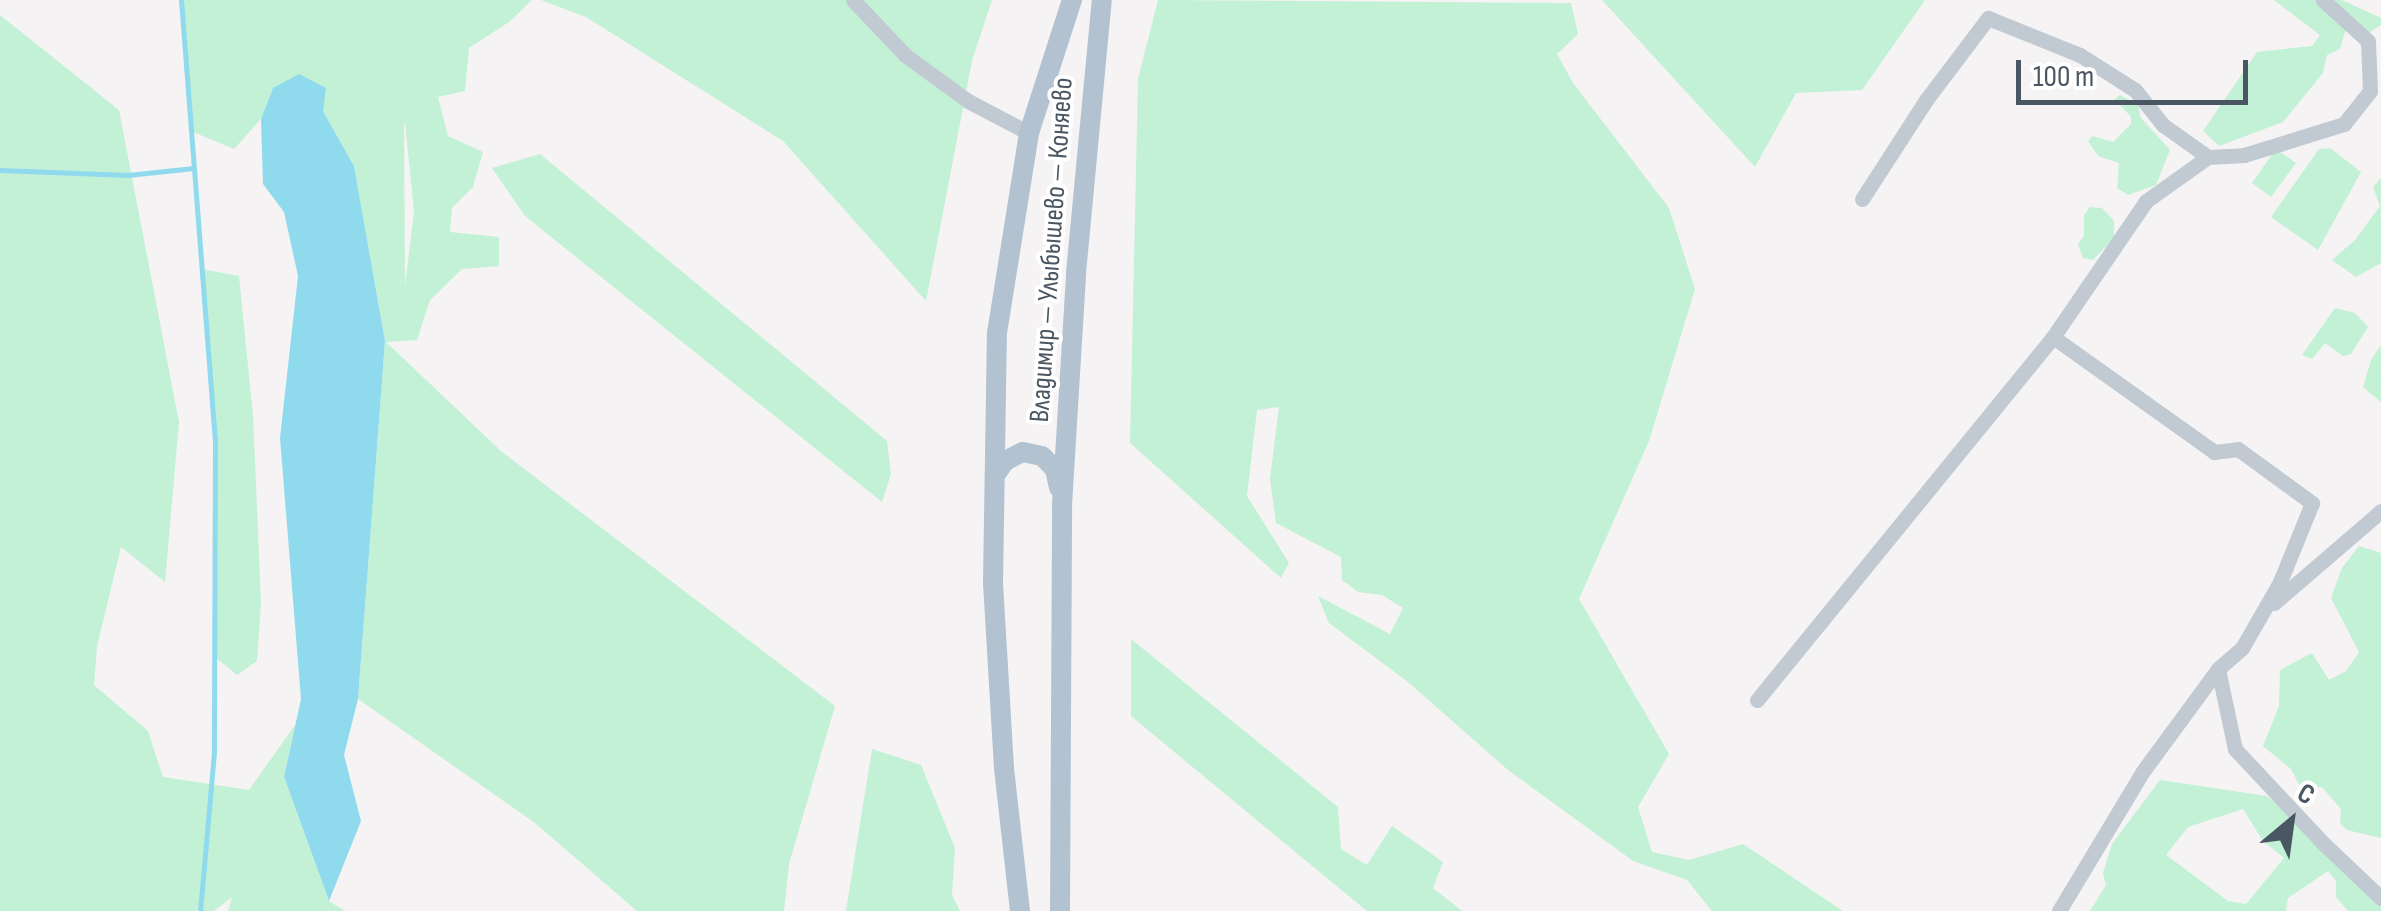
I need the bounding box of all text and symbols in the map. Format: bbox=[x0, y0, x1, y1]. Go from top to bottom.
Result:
scale bar bbox=[2021, 40, 2254, 102]
text: 100 m bbox=[2033, 59, 2094, 95]
street label: Владимир — Улыбышево — Коняево bbox=[1023, 77, 1081, 423]
north arrow bbox=[2241, 771, 2341, 871]
text: С bbox=[2292, 776, 2320, 812]

